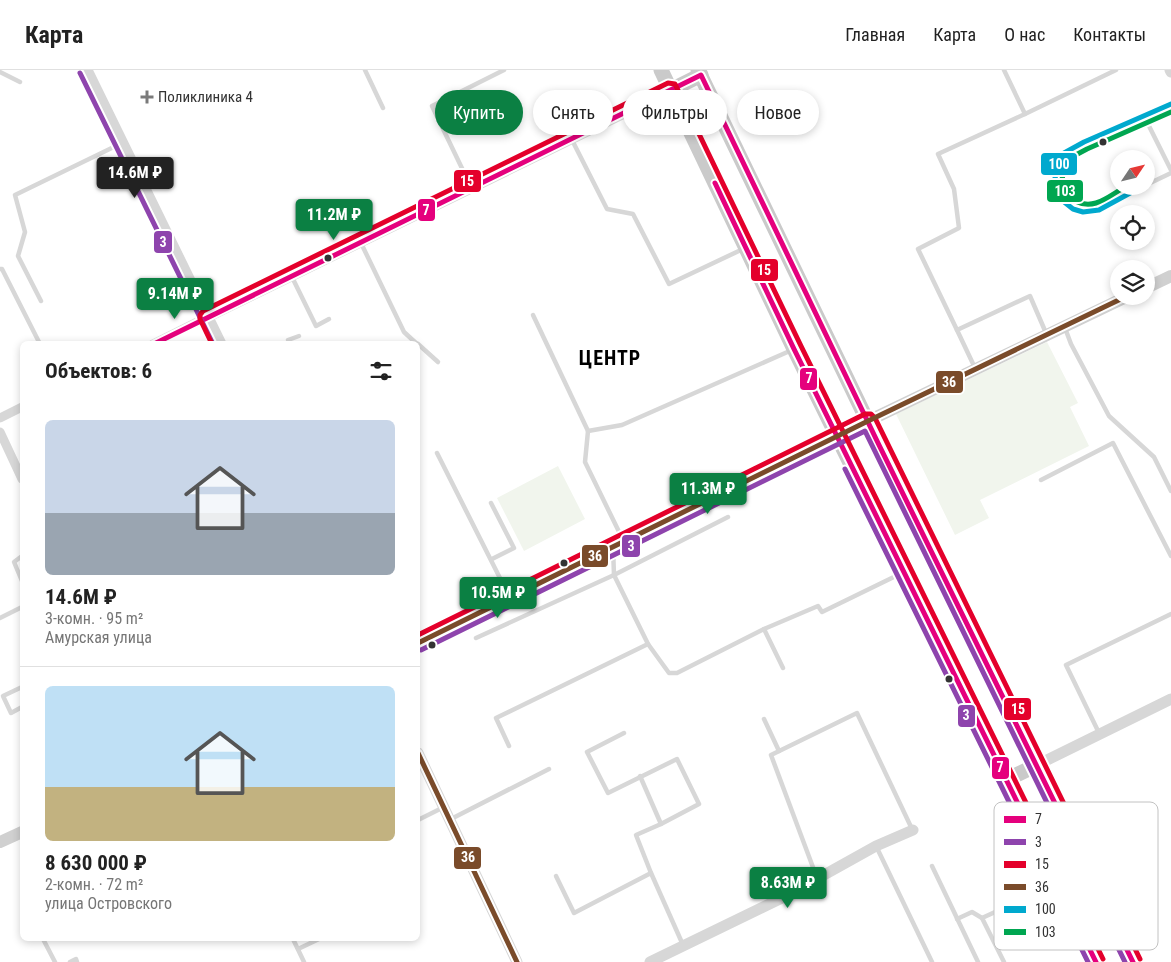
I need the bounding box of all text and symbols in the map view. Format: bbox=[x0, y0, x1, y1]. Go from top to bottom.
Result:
text: Карта bbox=[25, 21, 83, 49]
text: Главная bbox=[845, 24, 905, 45]
text: Карта bbox=[933, 24, 976, 45]
text: О нас bbox=[1004, 24, 1045, 45]
text: Контакты bbox=[1073, 24, 1146, 45]
place label: Поликлиника 4 bbox=[158, 88, 253, 106]
marker: Поликлиника 4 bbox=[140, 90, 154, 104]
chip: Купить bbox=[435, 90, 523, 135]
chip: Снять bbox=[533, 90, 613, 135]
chip: Фильтры bbox=[623, 90, 727, 135]
chip: Новое bbox=[737, 90, 819, 135]
unlabelled marker bbox=[1098, 137, 1108, 147]
north arrow bbox=[1110, 150, 1155, 195]
map controls bbox=[1110, 150, 1155, 305]
line badge: 100 bbox=[1040, 152, 1078, 176]
pin: 14.6M ₽ bbox=[89, 156, 181, 199]
text: 100 bbox=[1048, 156, 1070, 172]
text: 14.6M ₽ bbox=[108, 163, 162, 182]
line badge: 15 bbox=[453, 169, 482, 193]
text: 15 bbox=[460, 173, 474, 189]
line badge: 103 bbox=[1046, 179, 1084, 203]
text: 103 bbox=[1054, 183, 1076, 199]
pin: 11.2M ₽ bbox=[288, 198, 380, 241]
line badge: 7 bbox=[417, 198, 436, 222]
text: 7 bbox=[422, 202, 430, 218]
text: 11.2M ₽ bbox=[307, 205, 361, 224]
button: locate bbox=[1110, 205, 1155, 250]
line badge: 3 bbox=[153, 230, 173, 254]
text: 3 bbox=[159, 234, 167, 250]
unlabelled marker bbox=[323, 253, 333, 263]
line badge: 15 bbox=[750, 258, 779, 282]
button: layers bbox=[1110, 260, 1155, 305]
text: 15 bbox=[757, 262, 771, 278]
pin: 9.14M ₽ bbox=[129, 278, 221, 320]
text: 9.14M ₽ bbox=[148, 284, 202, 303]
district label: ЦЕНТР bbox=[579, 346, 641, 370]
icon: filters bbox=[367, 357, 395, 385]
text: Объектов: 6 bbox=[45, 359, 152, 383]
line badge: 7 bbox=[799, 367, 818, 391]
text: 7 bbox=[805, 370, 813, 386]
line badge: 36 bbox=[935, 370, 964, 394]
text: 36 bbox=[942, 374, 956, 390]
icon: home bbox=[175, 453, 265, 543]
pin: 11.3M ₽ bbox=[662, 472, 754, 515]
text: 11.3M ₽ bbox=[681, 479, 735, 498]
line badge: 3 bbox=[621, 534, 641, 558]
text: 3 bbox=[627, 538, 635, 554]
line badge: 36 bbox=[581, 544, 609, 568]
text: 36 bbox=[588, 548, 602, 564]
unlabelled marker bbox=[559, 558, 569, 568]
pin: 10.5M ₽ bbox=[452, 576, 544, 619]
text: 10.5M ₽ bbox=[471, 583, 525, 602]
text: 14.6M ₽ bbox=[45, 585, 117, 609]
text: 3-комн. · 95 m² bbox=[45, 609, 143, 628]
text: Амурская улица bbox=[45, 628, 152, 647]
unlabelled marker bbox=[427, 640, 437, 650]
unlabelled marker bbox=[944, 674, 954, 684]
line badge: 15 bbox=[1003, 697, 1032, 721]
text: 15 bbox=[1011, 701, 1025, 717]
line badge: 3 bbox=[957, 704, 976, 728]
text: 3 bbox=[962, 707, 970, 723]
icon: home bbox=[175, 718, 265, 808]
line badge: 7 bbox=[991, 756, 1010, 780]
text: 7 bbox=[996, 759, 1004, 775]
legend bbox=[994, 802, 1158, 950]
text: 7 bbox=[1035, 811, 1042, 827]
text: 3 bbox=[1035, 834, 1042, 850]
line badge: 36 bbox=[453, 846, 482, 870]
text: 36 bbox=[461, 849, 475, 865]
text: 8 630 000 ₽ bbox=[45, 851, 147, 875]
text: 15 bbox=[1035, 856, 1049, 872]
pin: 8.63M ₽ bbox=[742, 866, 834, 909]
text: 8.63M ₽ bbox=[761, 873, 815, 892]
text: 2-комн. · 72 m² bbox=[45, 875, 143, 894]
text: 36 bbox=[1035, 879, 1049, 895]
text: улица Островского bbox=[45, 894, 172, 913]
text: 100 bbox=[1035, 901, 1056, 917]
text: 103 bbox=[1035, 924, 1056, 940]

